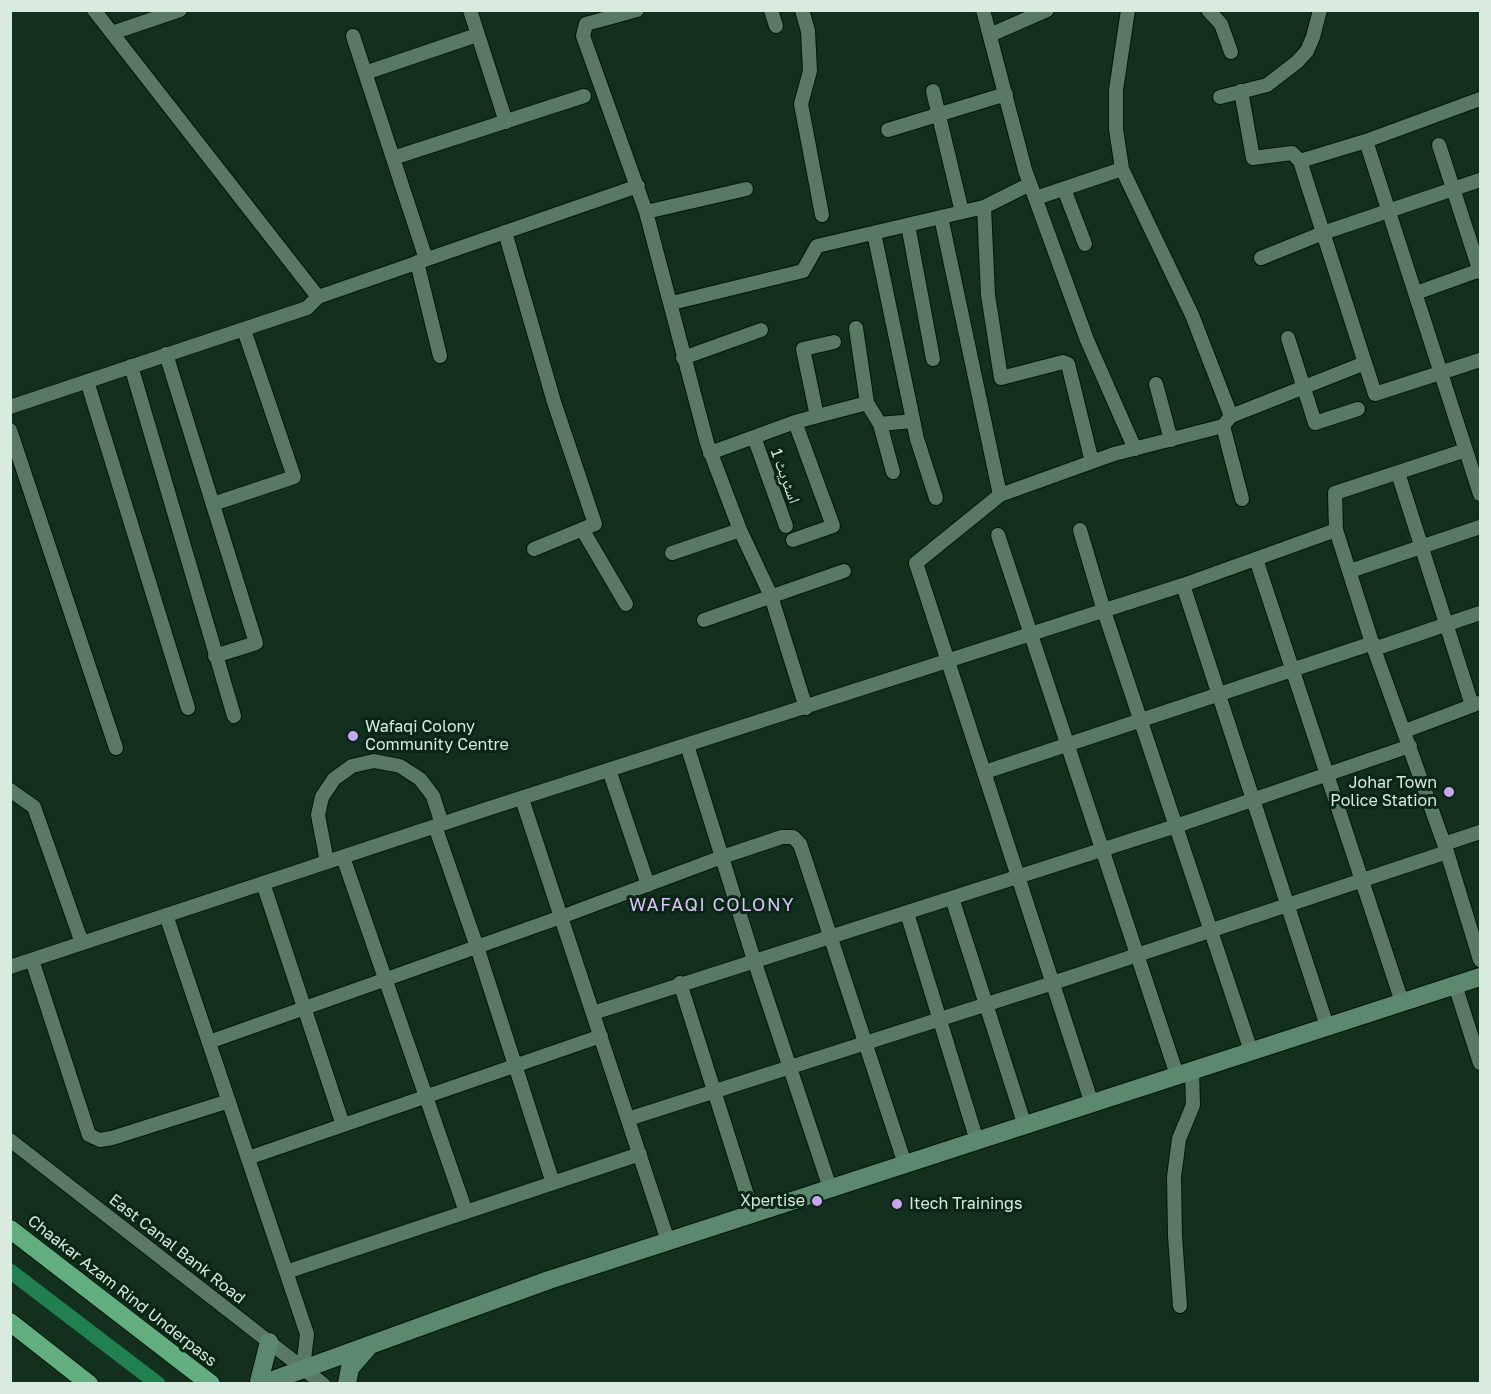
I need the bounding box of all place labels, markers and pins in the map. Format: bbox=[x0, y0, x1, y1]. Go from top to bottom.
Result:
place label: Wafaqi Colony Community Centre bbox=[365, 717, 509, 755]
marker: Wafaqi Colony Community Centre bbox=[346, 729, 360, 743]
place label: Johar Town Police Station bbox=[1330, 773, 1437, 811]
marker: Johar Town Police Station bbox=[1442, 785, 1456, 799]
place label: Xpertise bbox=[740, 1191, 805, 1211]
marker: Xpertise bbox=[810, 1194, 824, 1208]
place label: Itech Trainings bbox=[909, 1194, 1022, 1214]
marker: Itech Trainings bbox=[890, 1197, 904, 1211]

